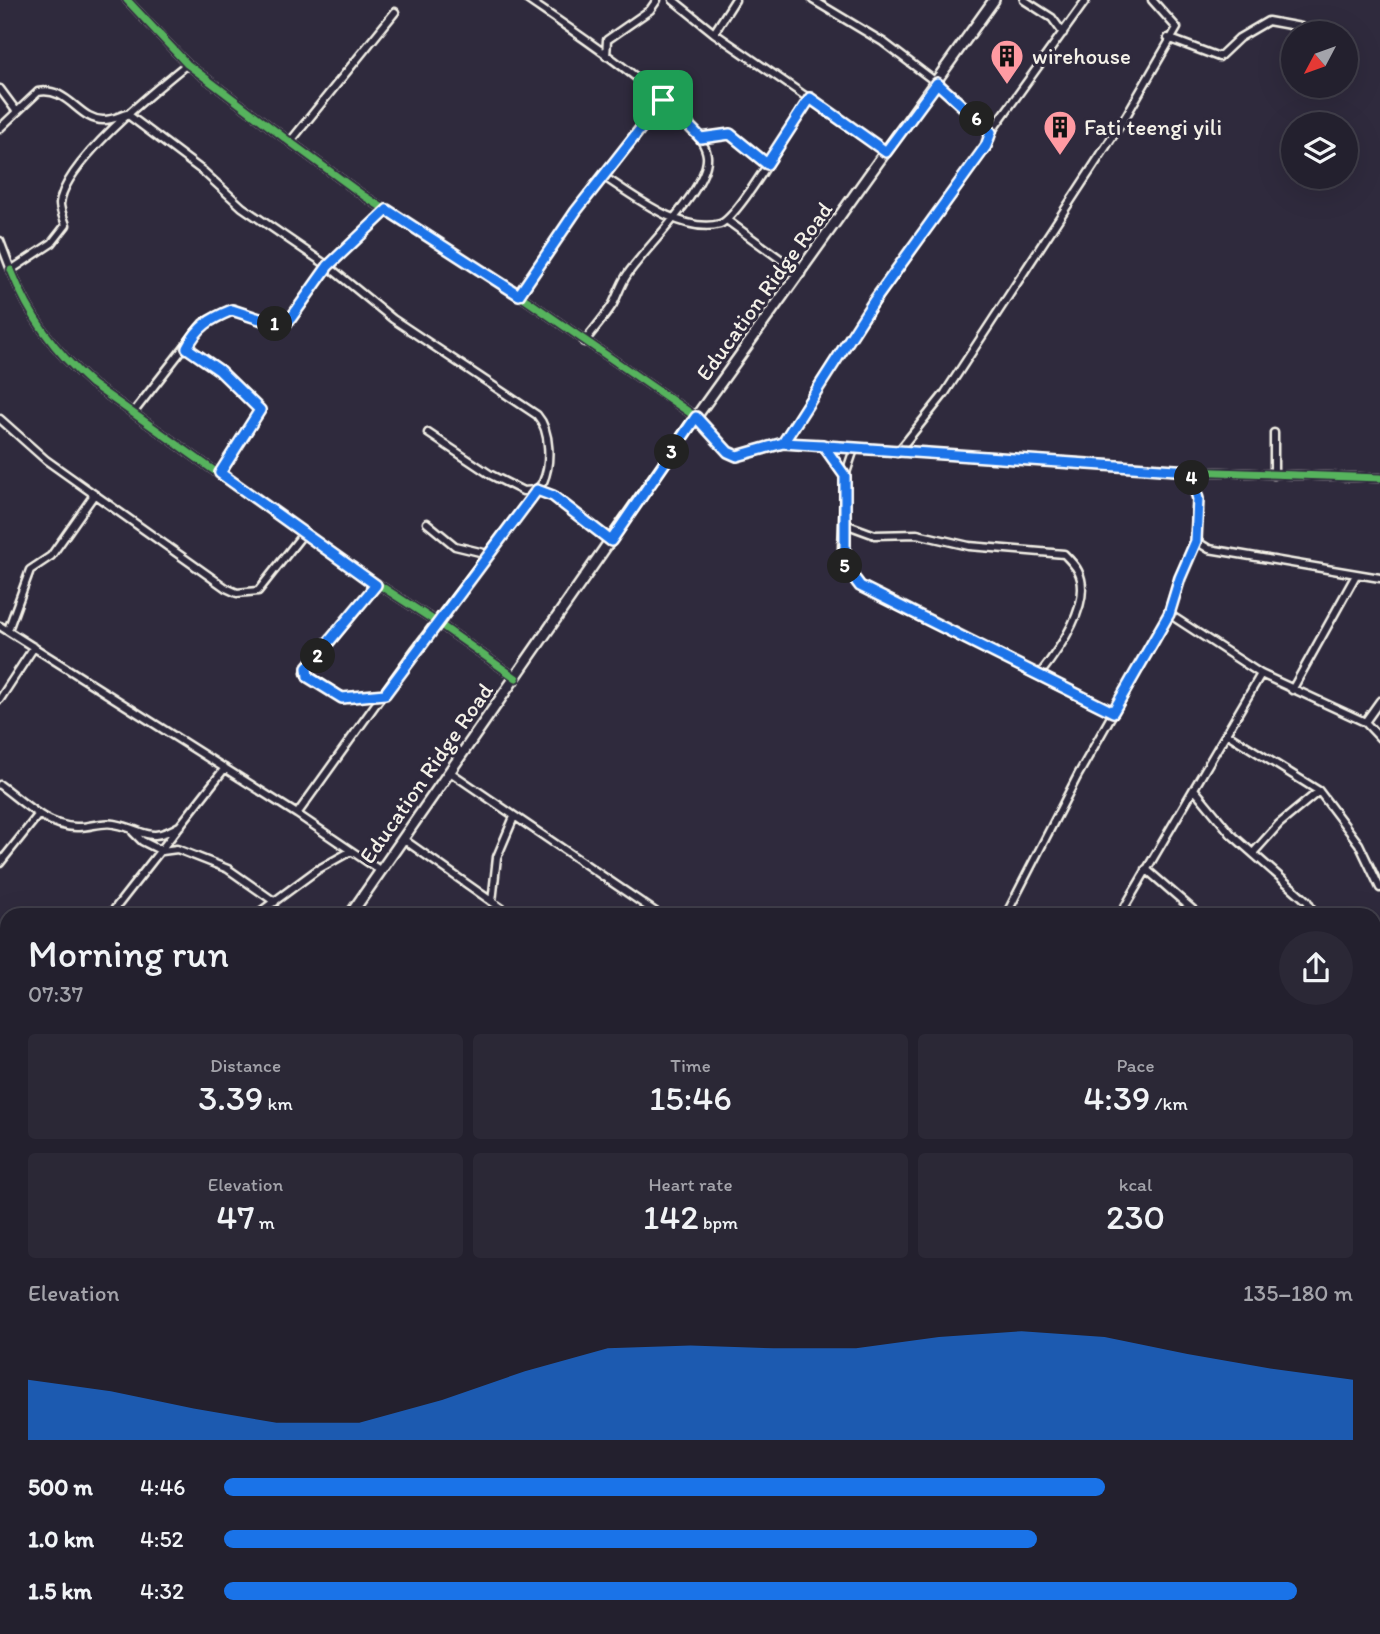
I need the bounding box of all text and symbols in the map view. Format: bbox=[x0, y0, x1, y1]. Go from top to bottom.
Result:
north arrow bbox=[1281, 21, 1358, 98]
map controls bbox=[1281, 21, 1358, 189]
building icon: wirehouse bbox=[988, 37, 1026, 86]
place label: wirehouse bbox=[1032, 42, 1131, 70]
pin bbox=[633, 70, 693, 130]
icon: arrive bbox=[644, 81, 682, 119]
pin: 6 bbox=[960, 102, 995, 136]
text: 6 bbox=[971, 107, 982, 130]
building icon: Fati teengi yili bbox=[1041, 108, 1079, 157]
button: layers bbox=[1281, 112, 1358, 189]
place label: Fati teengi yili bbox=[1084, 113, 1222, 141]
street label: Education Ridge Road bbox=[690, 196, 839, 386]
pin: 1 bbox=[258, 306, 292, 342]
text: 1 bbox=[270, 312, 279, 335]
pin: 3 bbox=[654, 434, 690, 470]
text: 3 bbox=[666, 440, 677, 463]
pin: 4 bbox=[1174, 461, 1210, 496]
text: 4 bbox=[1186, 466, 1197, 489]
pin: 5 bbox=[828, 548, 862, 584]
text: 5 bbox=[840, 554, 849, 577]
pin: 2 bbox=[300, 638, 336, 674]
text: 2 bbox=[313, 644, 323, 667]
street label: Education Ridge Road bbox=[353, 677, 499, 869]
text: Morning run bbox=[28, 931, 229, 977]
button: share bbox=[1279, 931, 1353, 1005]
text: 07:37 bbox=[28, 980, 83, 1008]
text: Distance bbox=[210, 1054, 281, 1077]
text: Time bbox=[670, 1054, 711, 1077]
text: Pace bbox=[1116, 1054, 1155, 1077]
text: 3.39 bbox=[198, 1077, 263, 1119]
text: 15:46 bbox=[649, 1077, 732, 1119]
text: 4:39 bbox=[1083, 1077, 1150, 1119]
text: km bbox=[263, 1092, 293, 1115]
text: /km bbox=[1150, 1092, 1188, 1115]
text: Elevation bbox=[208, 1173, 283, 1196]
text: Heart rate bbox=[648, 1173, 733, 1196]
text: kcal bbox=[1119, 1173, 1152, 1196]
text: 47 bbox=[216, 1196, 255, 1238]
text: 142 bbox=[643, 1196, 699, 1238]
text: 230 bbox=[1106, 1196, 1165, 1238]
text: m bbox=[255, 1211, 275, 1234]
text: bpm bbox=[699, 1211, 738, 1234]
text: Elevation bbox=[28, 1279, 119, 1307]
text: 135–180 m bbox=[1243, 1279, 1353, 1307]
text: 500 m bbox=[28, 1473, 93, 1501]
text: 4:46 bbox=[140, 1473, 185, 1501]
text: 1.0 km bbox=[28, 1525, 94, 1553]
text: 4:52 bbox=[140, 1525, 184, 1553]
text: 1.5 km bbox=[28, 1577, 92, 1605]
text: 4:32 bbox=[140, 1577, 184, 1605]

